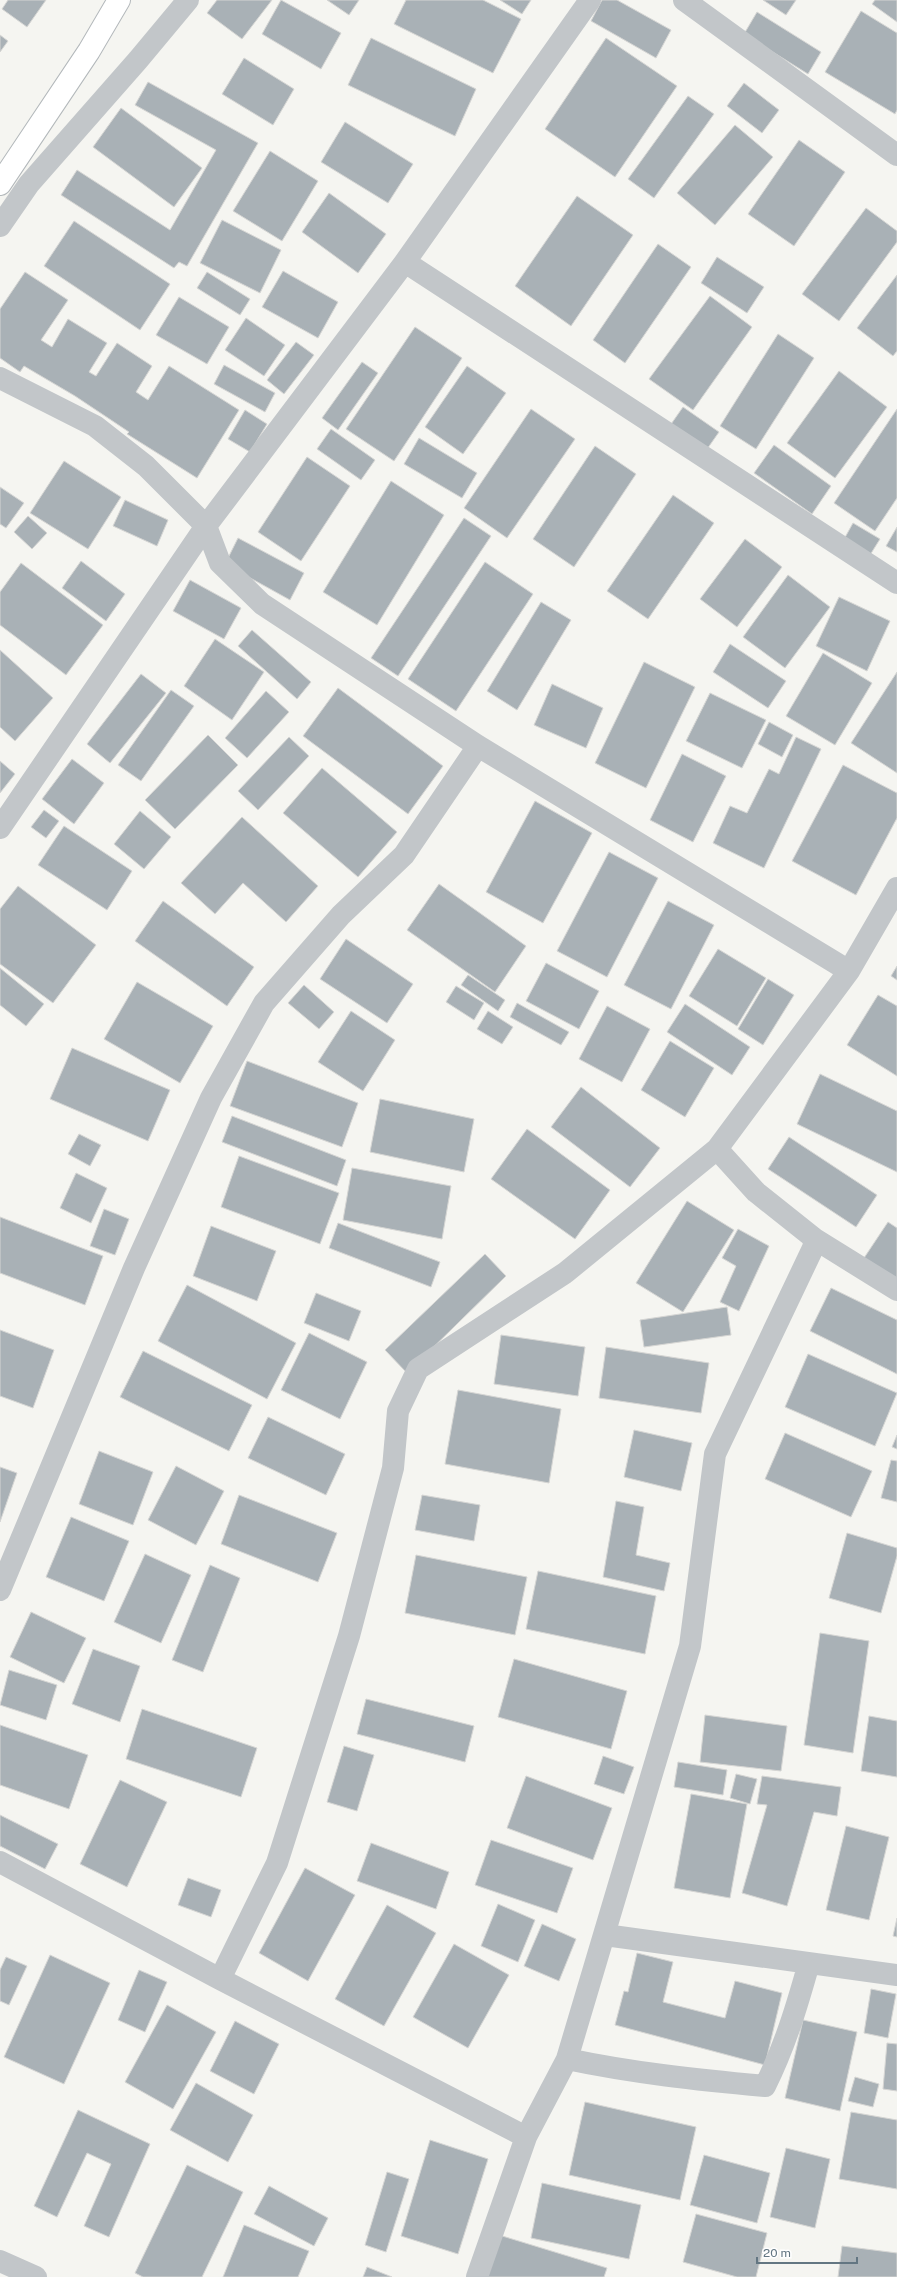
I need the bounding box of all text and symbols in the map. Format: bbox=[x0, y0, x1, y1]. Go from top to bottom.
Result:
scale bar bbox=[757, 2239, 857, 2265]
text: 20 m bbox=[763, 2246, 791, 2260]

